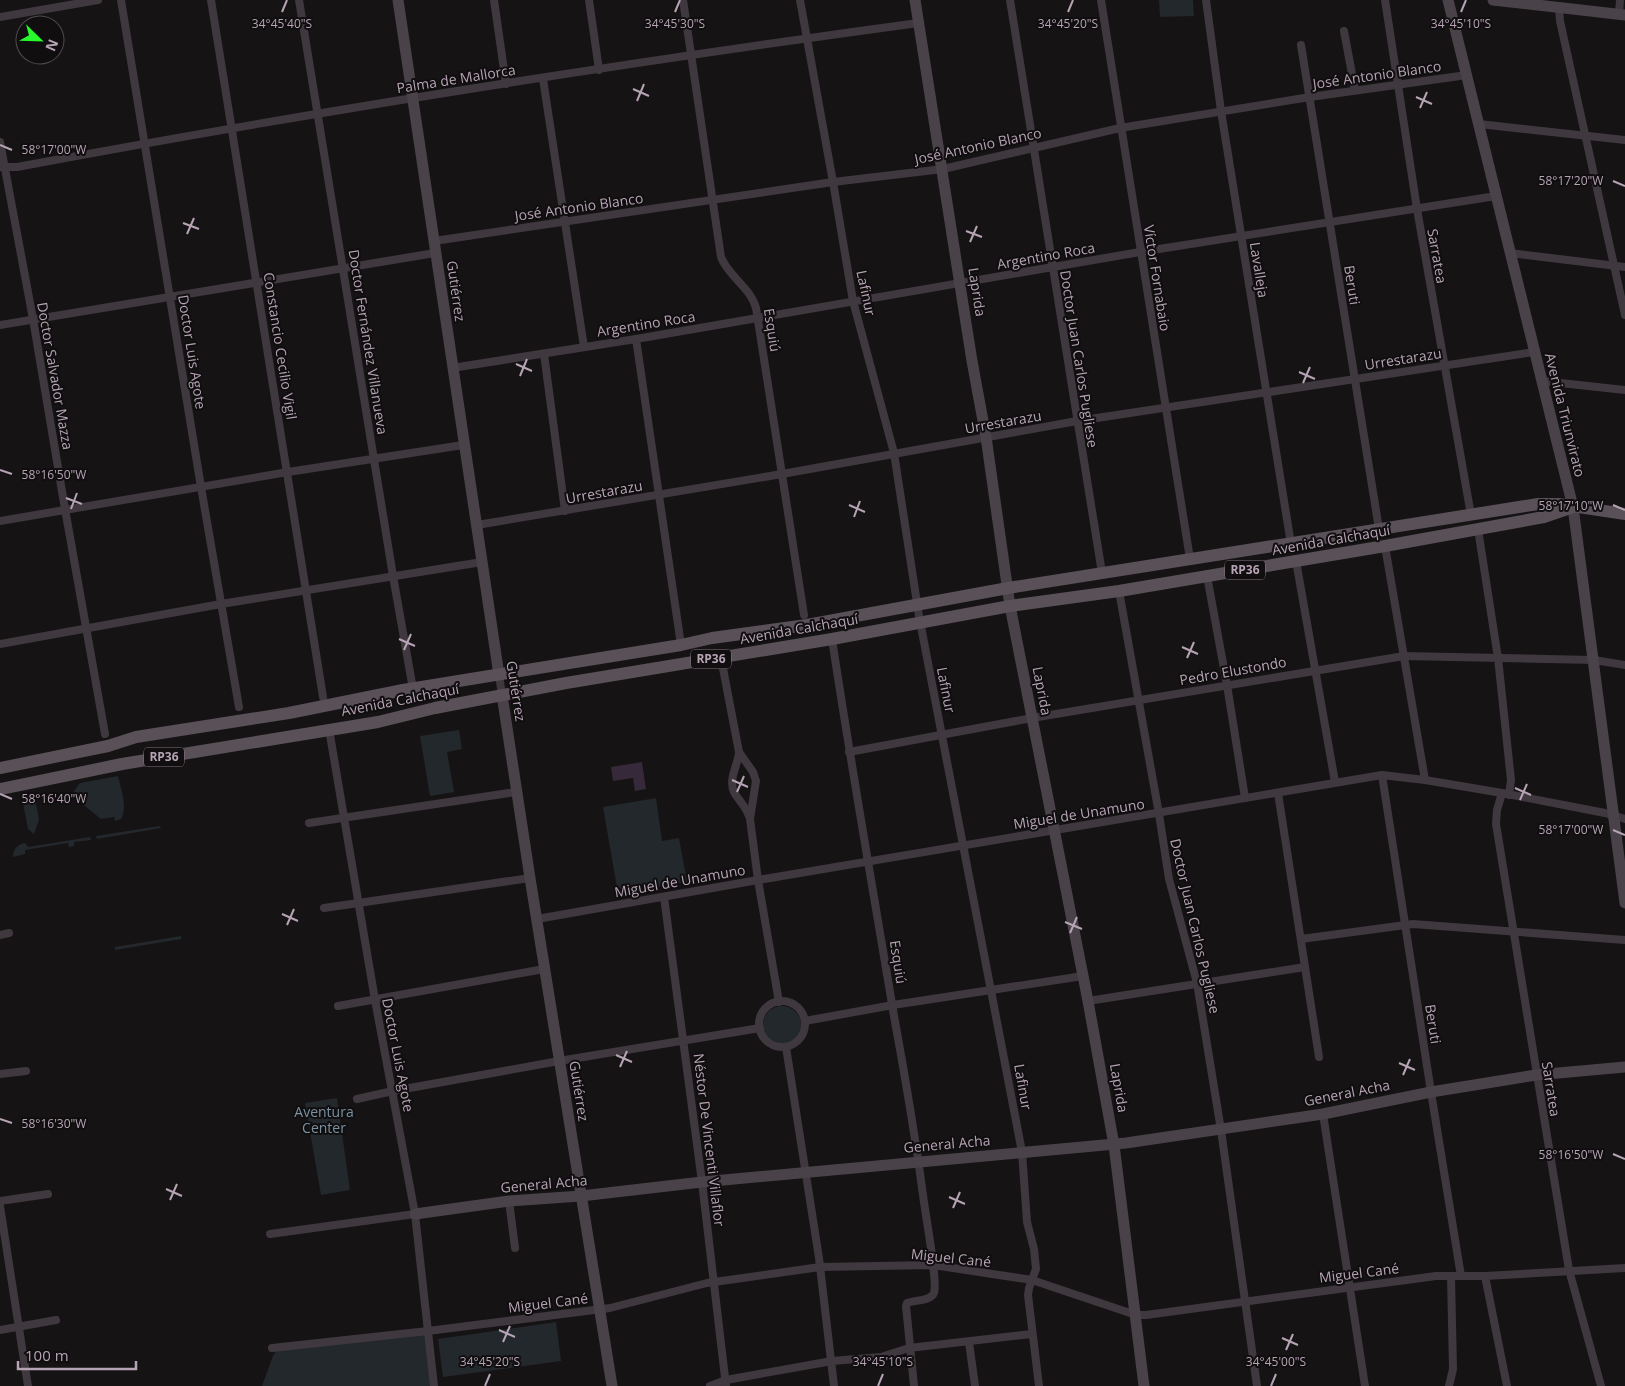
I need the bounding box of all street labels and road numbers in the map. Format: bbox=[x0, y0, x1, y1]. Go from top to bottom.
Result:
street label: José Antonio Blanco bbox=[1310, 56, 1442, 93]
street label: Palma de Mallorca bbox=[395, 60, 517, 97]
street label: José Antonio Blanco bbox=[911, 123, 1043, 169]
street label: José Antonio Blanco bbox=[512, 188, 644, 225]
street label: Víctor Fornabaio bbox=[1140, 223, 1175, 332]
street label: Sarratea bbox=[1423, 227, 1452, 285]
street label: Argentino Roca bbox=[995, 238, 1096, 273]
street label: Lavalleja bbox=[1246, 241, 1273, 299]
street label: Doctor Fernández Villanueva bbox=[344, 248, 393, 436]
street label: Gutiérrez bbox=[443, 259, 470, 323]
street label: Beruti bbox=[1340, 264, 1365, 306]
street label: Laprida bbox=[964, 266, 991, 318]
street label: Lafinur bbox=[852, 268, 881, 318]
street label: Doctor Juan Carlos Pugliese bbox=[1056, 269, 1103, 449]
street label: Constancio Cecilio Vigil bbox=[259, 271, 302, 421]
street label: Doctor Luis Agote bbox=[174, 293, 211, 411]
street label: Doctor Salvador Mazza bbox=[33, 301, 78, 451]
street label: Argentino Roca bbox=[595, 306, 696, 341]
street label: Esquiú bbox=[760, 307, 785, 353]
street label: Urrestarazu bbox=[1363, 343, 1443, 374]
street label: Avenida Triunvirato bbox=[1541, 351, 1590, 479]
street label: Urrestarazu bbox=[963, 405, 1043, 438]
street label: Urrestarazu bbox=[564, 475, 644, 508]
street label: Avenida Calchaquí bbox=[1270, 520, 1392, 559]
road number: RP36 bbox=[1225, 560, 1265, 580]
street label: Avenida Calchaquí bbox=[738, 609, 860, 648]
road number: RP36 bbox=[691, 650, 731, 669]
street label: Pedro Elustondo bbox=[1178, 652, 1288, 689]
street label: Gutiérrez bbox=[502, 659, 531, 723]
street label: Lafinur bbox=[933, 665, 960, 715]
street label: Laprida bbox=[1028, 665, 1057, 717]
street label: Avenida Calchaquí bbox=[339, 679, 461, 720]
road number: RP36 bbox=[144, 748, 184, 766]
street label: Miguel de Unamuno bbox=[1012, 794, 1146, 833]
street label: Doctor Juan Carlos Pugliese bbox=[1166, 837, 1225, 1015]
street label: Miguel de Unamuno bbox=[613, 860, 747, 901]
street label: Esquiú bbox=[886, 939, 911, 985]
street label: Doctor Luis Agote bbox=[378, 996, 419, 1114]
street label: Beruti bbox=[1421, 1003, 1446, 1045]
street label: Néstor De Vincenti Villaflor bbox=[689, 1052, 730, 1228]
street label: Gutiérrez bbox=[565, 1059, 594, 1123]
street label: Sarratea bbox=[1538, 1060, 1565, 1118]
street label: Lafinur bbox=[1010, 1062, 1037, 1112]
street label: Laprida bbox=[1106, 1062, 1133, 1114]
street label: General Acha bbox=[1302, 1075, 1391, 1110]
street label: General Acha bbox=[903, 1130, 991, 1157]
street label: General Acha bbox=[500, 1170, 588, 1197]
street label: Miguel Cané bbox=[910, 1244, 992, 1271]
street label: Miguel Cané bbox=[1318, 1258, 1400, 1287]
street label: Miguel Cané bbox=[507, 1288, 589, 1317]

